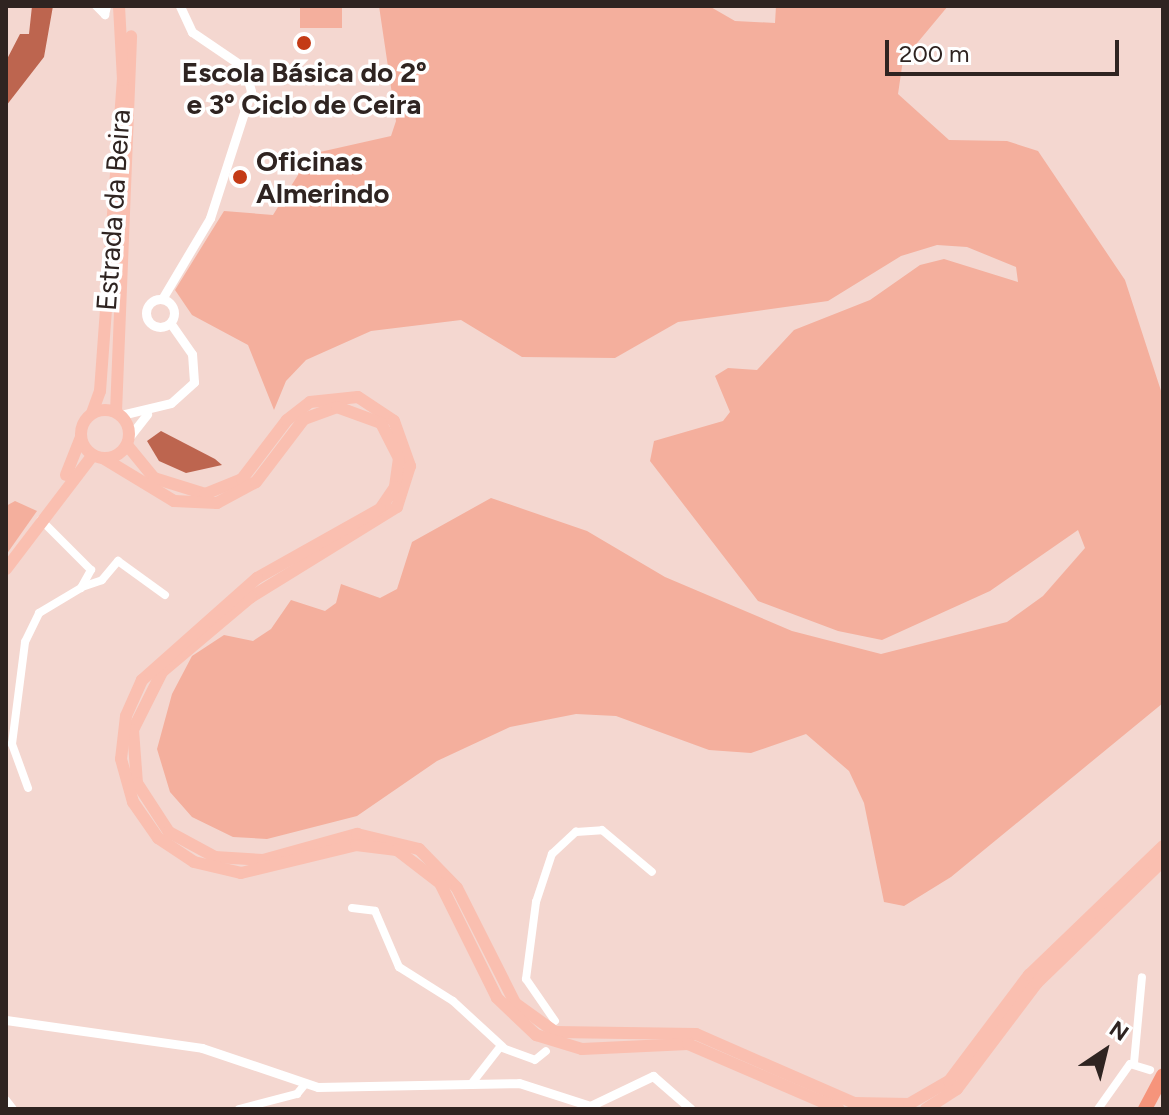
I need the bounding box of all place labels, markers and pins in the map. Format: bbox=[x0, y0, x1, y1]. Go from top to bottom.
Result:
marker: Escola Básica do 2º e 3º Ciclo de Ceira bbox=[295, 34, 313, 52]
place label: Escola Básica do 2º e 3º Ciclo de Ceira bbox=[182, 55, 426, 121]
place label: Oficinas Almerindo bbox=[256, 144, 390, 210]
marker: Oficinas Almerindo bbox=[231, 168, 249, 186]

